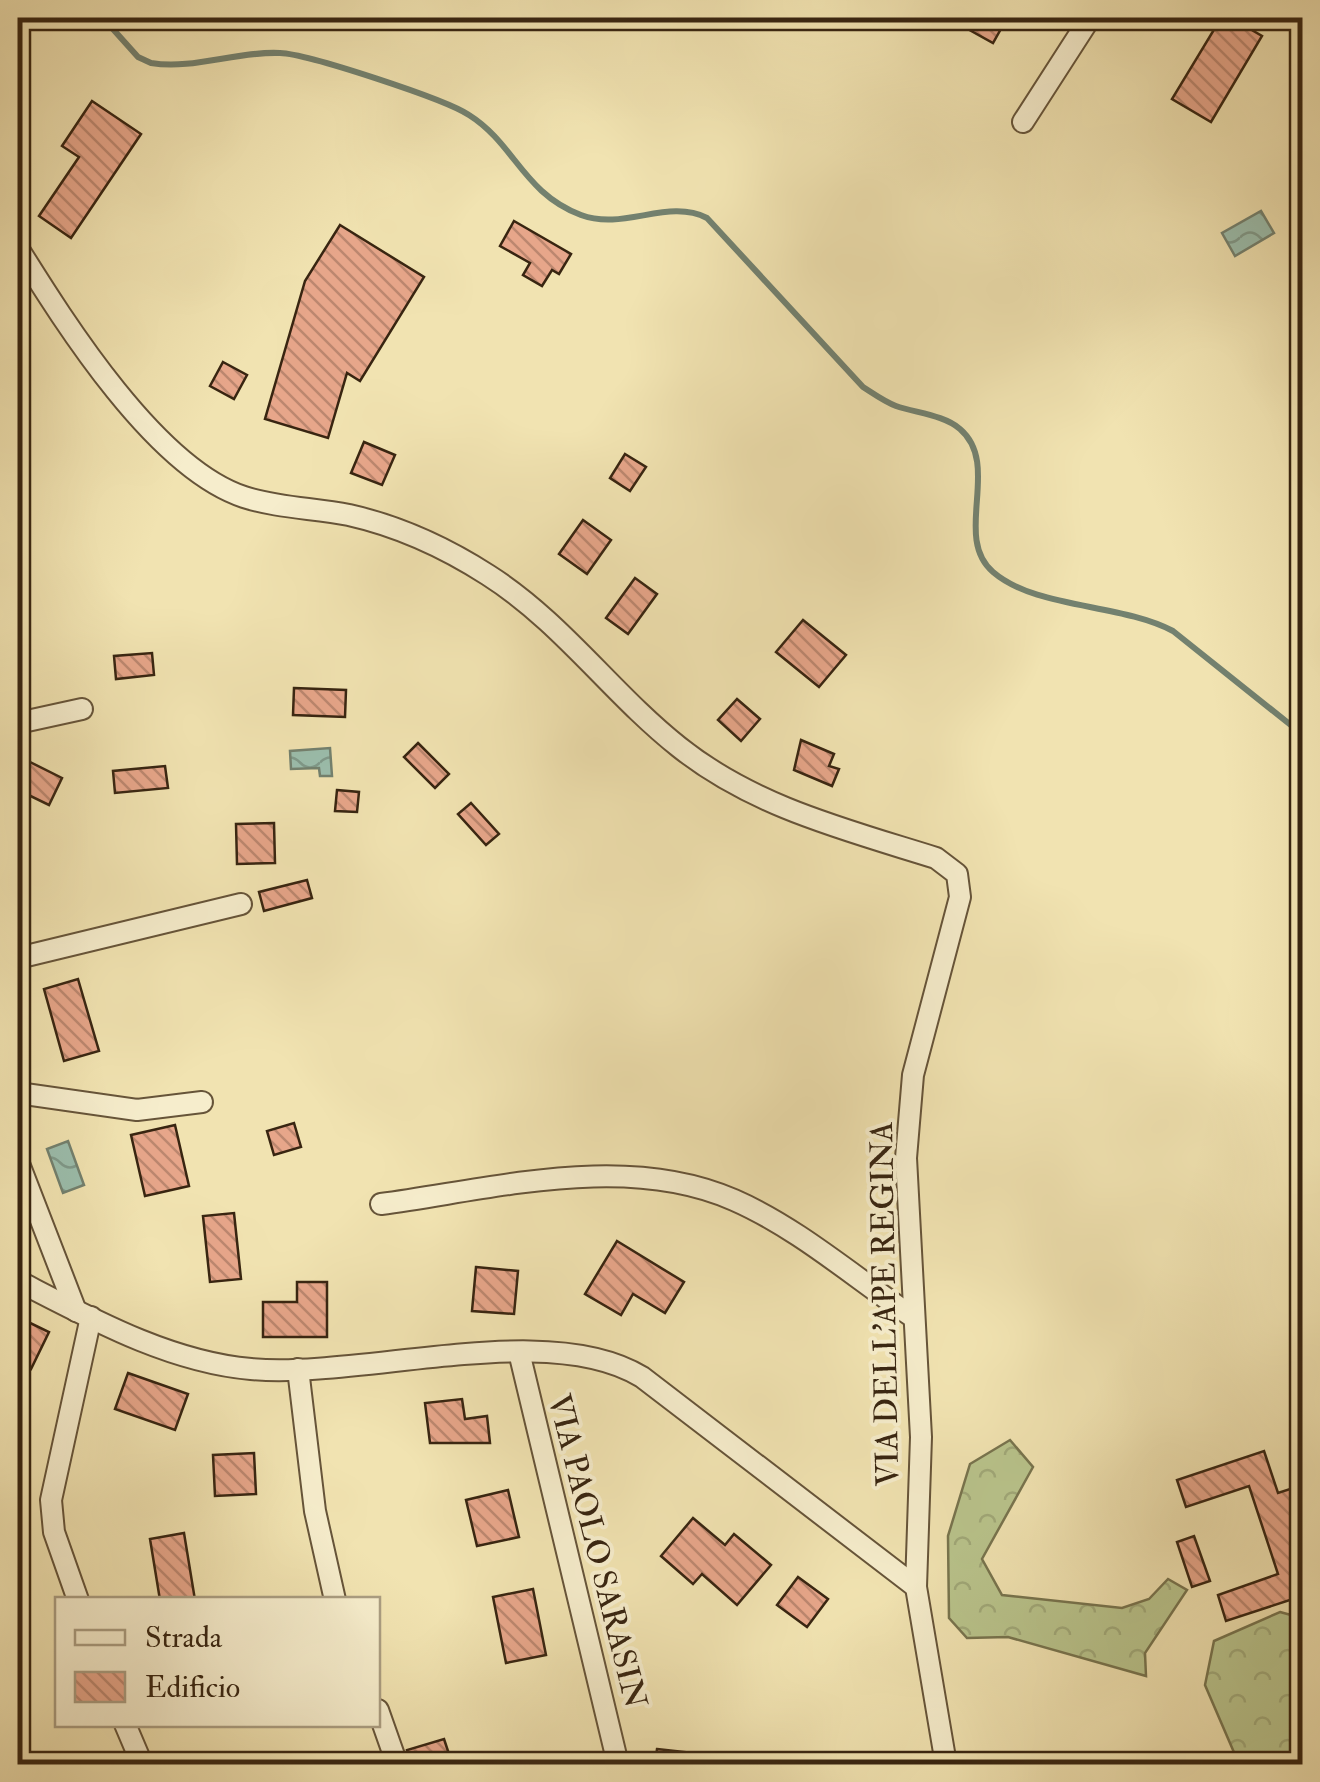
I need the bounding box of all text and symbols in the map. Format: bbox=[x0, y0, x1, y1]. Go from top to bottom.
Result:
street label: VIA DELL'APE REGINA bbox=[862, 1121, 908, 1487]
street label: VIA PAOLO SARASIN bbox=[539, 1390, 656, 1713]
legend bbox=[55, 1597, 380, 1727]
text: Strada bbox=[145, 1619, 223, 1656]
text: Edificio bbox=[145, 1669, 240, 1706]

